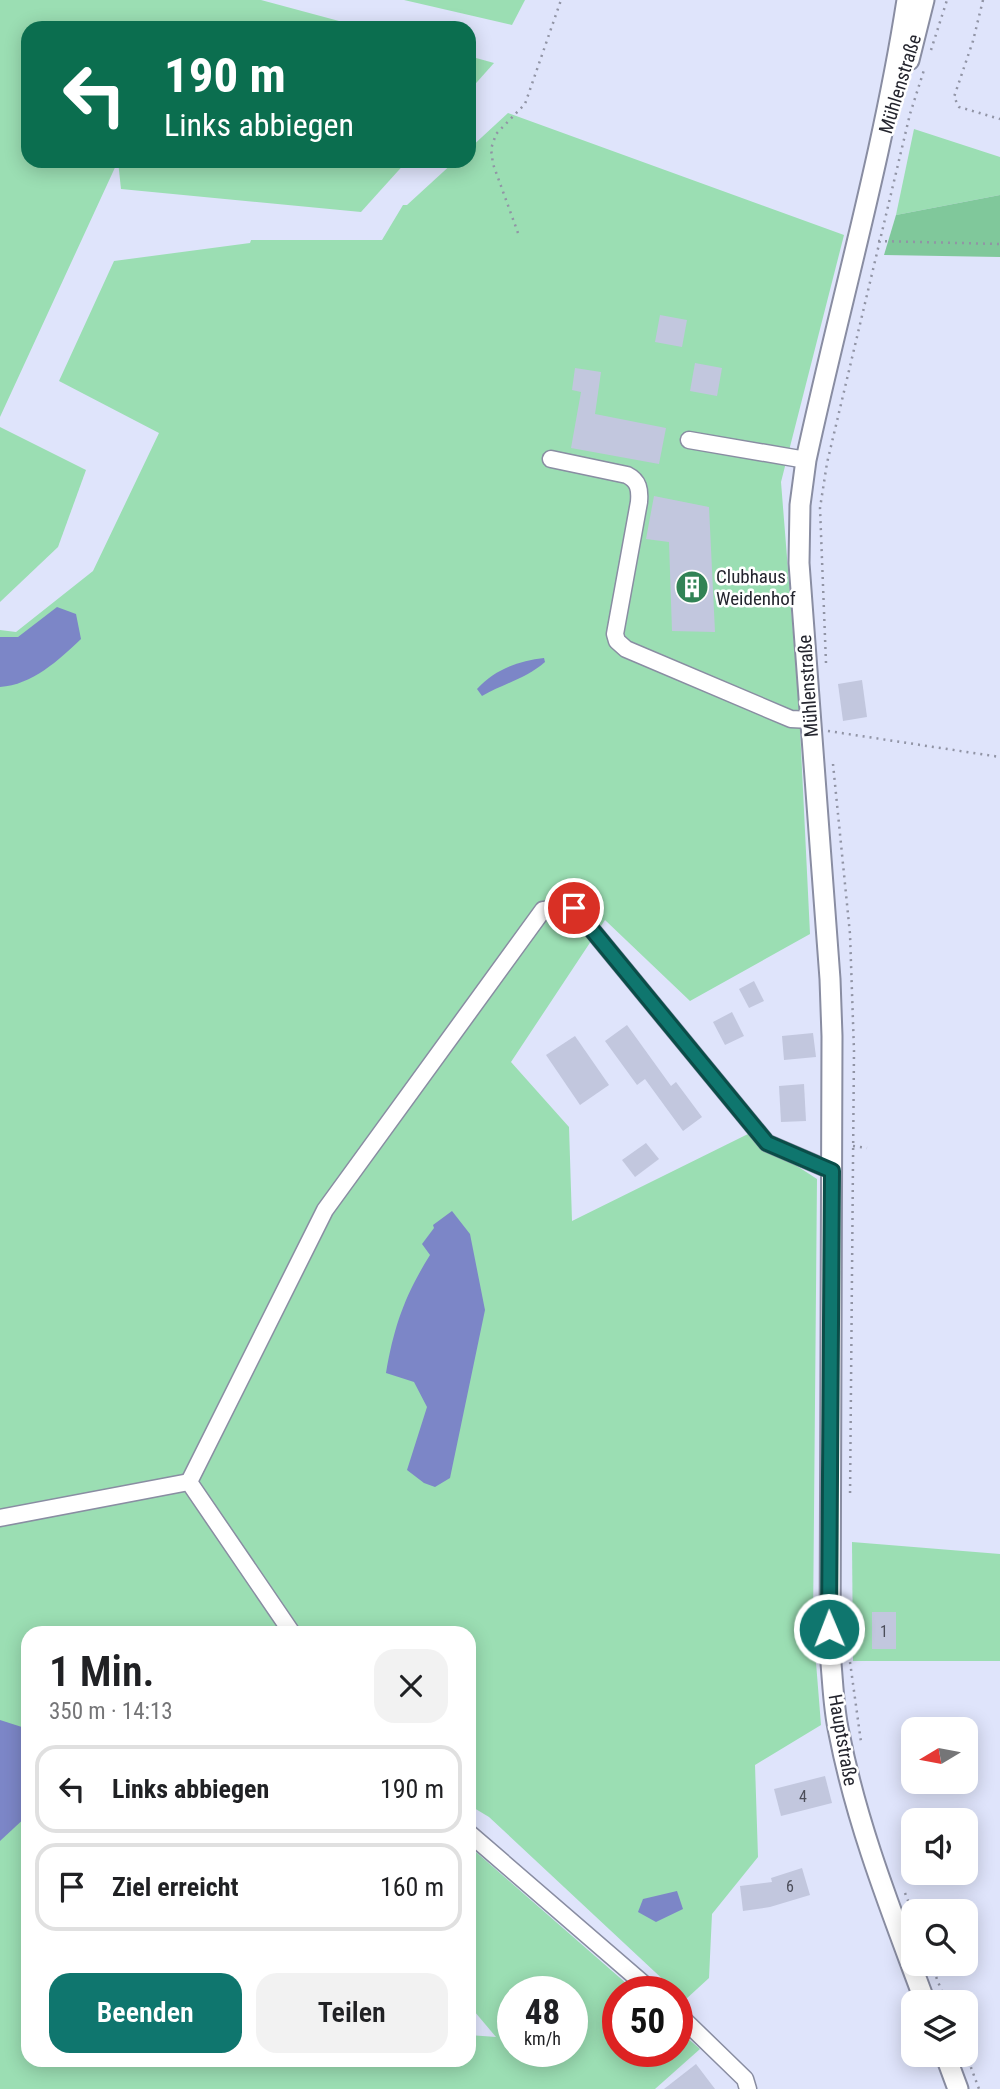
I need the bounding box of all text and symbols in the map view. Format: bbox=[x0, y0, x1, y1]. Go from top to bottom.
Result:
street label: Mühlenstraße bbox=[874, 31, 926, 137]
text: 190 m bbox=[164, 47, 286, 104]
icon: left bbox=[49, 49, 140, 140]
text: Links abbiegen bbox=[164, 106, 354, 144]
place label: Clubhaus Weidenhof bbox=[716, 565, 796, 610]
building icon: Clubhaus Weidenhof bbox=[673, 568, 711, 606]
street label: Mühlenstraße bbox=[793, 634, 823, 738]
pin bbox=[544, 878, 604, 938]
icon: arrive bbox=[555, 889, 593, 927]
position arrow bbox=[792, 1592, 866, 1666]
house number: 1 bbox=[880, 1622, 888, 1641]
text: 1 Min. bbox=[49, 1647, 155, 1696]
button: close bbox=[374, 1649, 448, 1723]
street label: Hauptstraße bbox=[824, 1692, 862, 1788]
text: 350 m · 14:13 bbox=[49, 1698, 173, 1725]
north arrow bbox=[901, 1717, 978, 1794]
map controls bbox=[901, 1717, 978, 2067]
icon: left bbox=[53, 1770, 91, 1808]
text: Links abbiegen bbox=[112, 1774, 269, 1804]
text: 190 m bbox=[380, 1774, 444, 1804]
house number: 4 bbox=[799, 1787, 807, 1806]
button: sound bbox=[901, 1808, 978, 1885]
icon: arrive bbox=[53, 1868, 91, 1906]
text: Ziel erreicht bbox=[112, 1872, 238, 1902]
text: 160 m bbox=[380, 1872, 444, 1902]
house number: 6 bbox=[786, 1877, 794, 1896]
button: search bbox=[901, 1899, 978, 1976]
button: Beenden bbox=[49, 1973, 242, 2053]
button: Teilen bbox=[256, 1973, 448, 2053]
speed limit sign: 50 bbox=[602, 1976, 693, 2067]
button: layers bbox=[901, 1990, 978, 2067]
text: 48 bbox=[525, 1992, 560, 2033]
text: km/h bbox=[524, 2028, 561, 2049]

